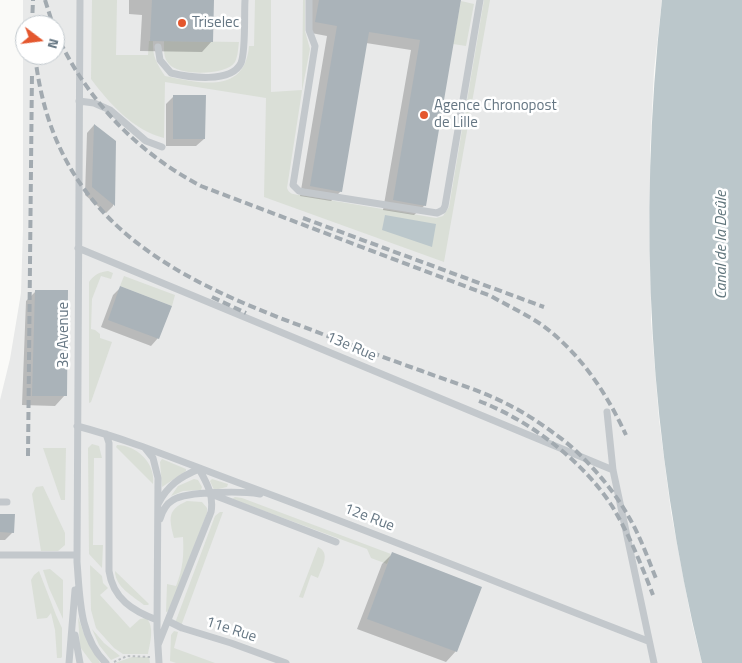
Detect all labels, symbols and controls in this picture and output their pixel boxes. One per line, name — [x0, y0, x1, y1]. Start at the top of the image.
place label: Triselec — [192, 14, 239, 32]
north arrow — [15, 15, 65, 65]
marker: Triselec — [176, 17, 188, 29]
text: N — [43, 36, 65, 51]
place label: Agence Chronopost de Lille — [434, 97, 557, 132]
marker: Agence Chronopost de Lille — [418, 109, 430, 121]
water label: Canal de la Deûle — [712, 191, 732, 299]
street label: 3e Avenue — [55, 302, 73, 368]
street label: 13e Rue — [323, 328, 379, 366]
street label: 12e Rue — [341, 500, 397, 536]
street label: 11e Rue — [203, 613, 259, 647]

